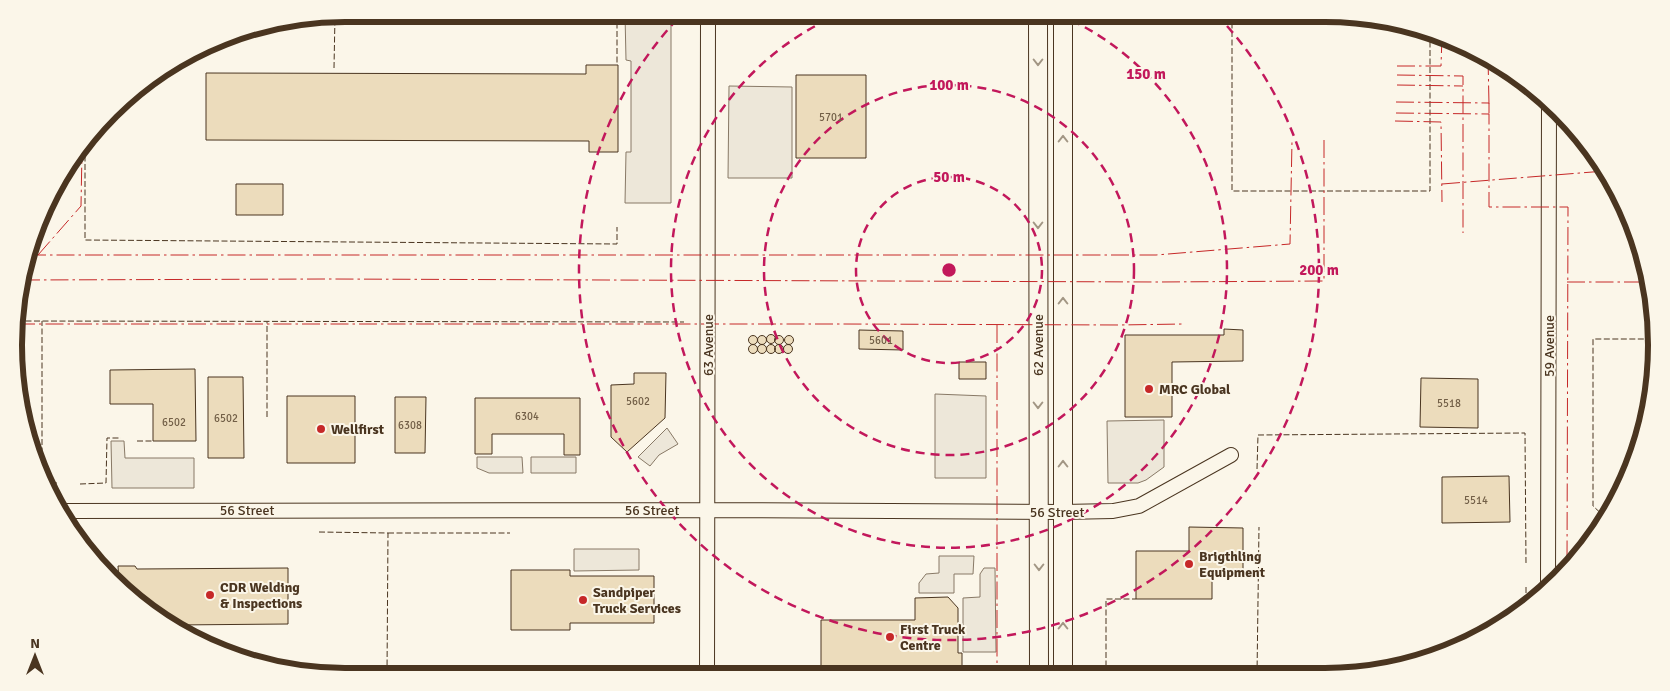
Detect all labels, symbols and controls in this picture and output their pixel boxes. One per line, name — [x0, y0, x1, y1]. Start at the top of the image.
one-way arrow — [1033, 59, 1043, 67]
text: 150 m — [1126, 65, 1166, 83]
text: 100 m — [929, 76, 969, 94]
house number: 5701 — [819, 111, 843, 124]
one-way arrow — [1058, 134, 1068, 142]
text: 50 m — [933, 168, 965, 186]
one-way arrow — [1033, 222, 1043, 229]
centre of rings — [940, 261, 958, 279]
text: 200 m — [1299, 261, 1339, 279]
one-way arrow — [1058, 297, 1068, 304]
street label: 63 Avenue — [700, 314, 717, 376]
street label: 62 Avenue — [1030, 314, 1047, 376]
street label: 59 Avenue — [1541, 315, 1558, 377]
house number: 5601 — [869, 334, 893, 347]
place label: MRC Global — [1159, 381, 1231, 398]
marker: MRC Global — [1143, 383, 1155, 395]
house number: 5602 — [626, 395, 650, 408]
house number: 5518 — [1437, 397, 1461, 410]
one-way arrow — [1033, 402, 1043, 409]
house number: 6304 — [515, 410, 539, 423]
house number: 6502 — [214, 412, 238, 425]
house number: 6502 — [162, 416, 186, 429]
house number: 6308 — [398, 419, 422, 432]
place label: Wellfirst — [331, 421, 385, 438]
marker: Wellfirst — [315, 423, 327, 435]
one-way arrow — [1058, 459, 1068, 467]
house number: 5514 — [1464, 494, 1488, 507]
street label: 56 Street — [220, 502, 274, 519]
street label: 56 Street — [625, 502, 679, 519]
street label: 56 Street — [1030, 504, 1084, 521]
place label: Brigthling Equipment — [1199, 548, 1266, 581]
marker: Brigthling Equipment — [1183, 558, 1195, 570]
one-way arrow — [1034, 564, 1044, 572]
place label: CDR Welding & Inspections — [220, 579, 302, 612]
place label: Sandpiper Truck Services — [593, 584, 681, 617]
marker: CDR Welding & Inspections — [204, 589, 216, 601]
marker: Sandpiper Truck Services — [577, 594, 589, 606]
place label: First Truck Centre — [900, 621, 966, 654]
one-way arrow — [1058, 622, 1068, 630]
north arrow — [10, 631, 60, 681]
marker: First Truck Centre — [884, 631, 896, 643]
text: N — [30, 635, 40, 652]

